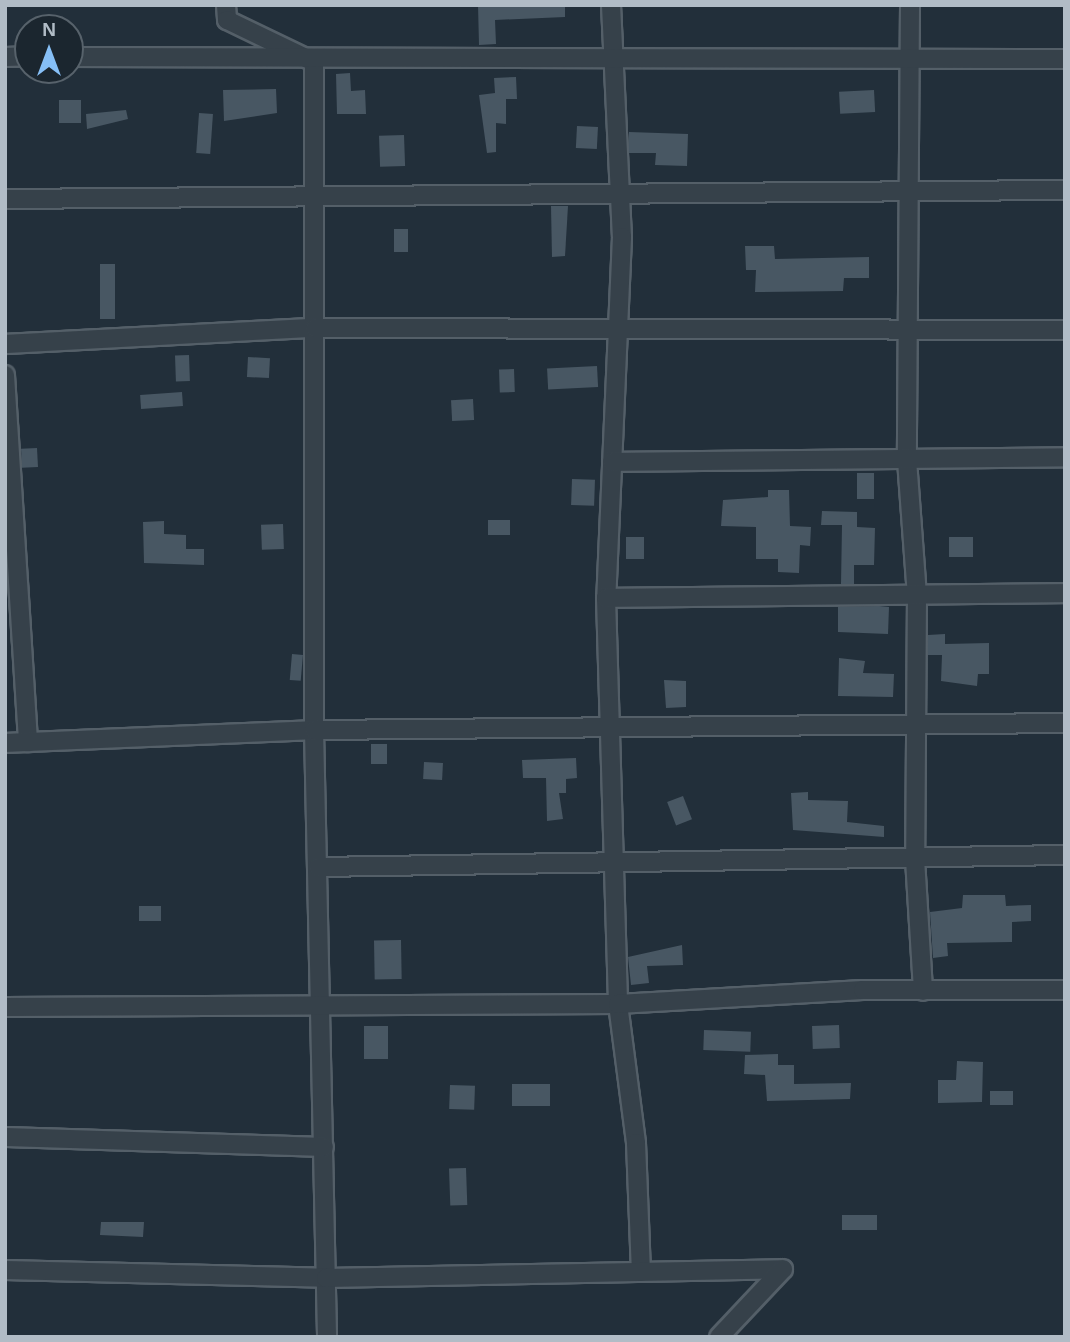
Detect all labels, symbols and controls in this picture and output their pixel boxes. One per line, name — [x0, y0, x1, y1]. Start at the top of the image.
north arrow — [14, 14, 84, 84]
text: N — [42, 19, 56, 40]

